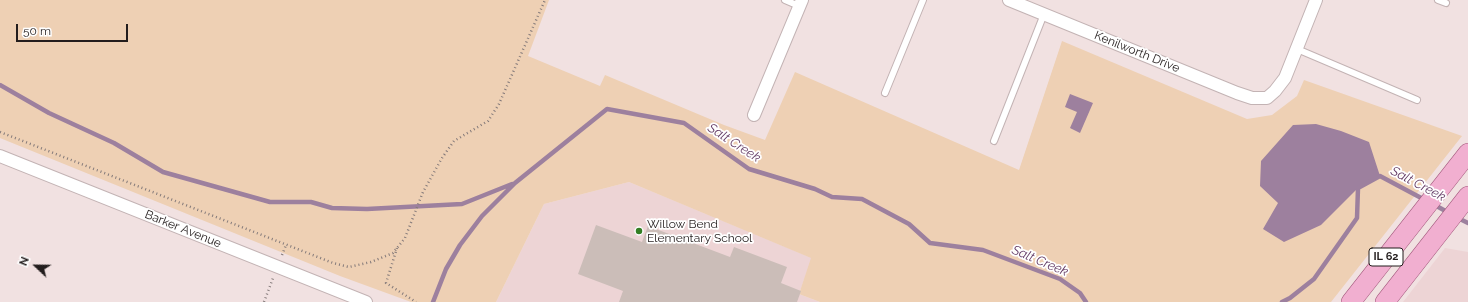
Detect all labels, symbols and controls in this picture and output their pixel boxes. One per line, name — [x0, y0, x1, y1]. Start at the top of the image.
scale bar — [18, 16, 130, 42]
text: 50 m — [23, 24, 51, 38]
street label: Kenilworth Drive — [1092, 28, 1182, 76]
water label: Salt Creek — [705, 120, 763, 166]
water label: Salt Creek — [1388, 163, 1448, 205]
street label: Barker Avenue — [143, 207, 223, 251]
place label: Willow Bend Elementary School — [647, 217, 752, 245]
marker: Willow Bend Elementary School — [634, 226, 644, 236]
water label: Salt Creek — [1009, 242, 1071, 280]
north arrow — [16, 246, 56, 286]
road number: IL 62 — [1369, 248, 1403, 266]
text: N — [17, 255, 32, 268]

